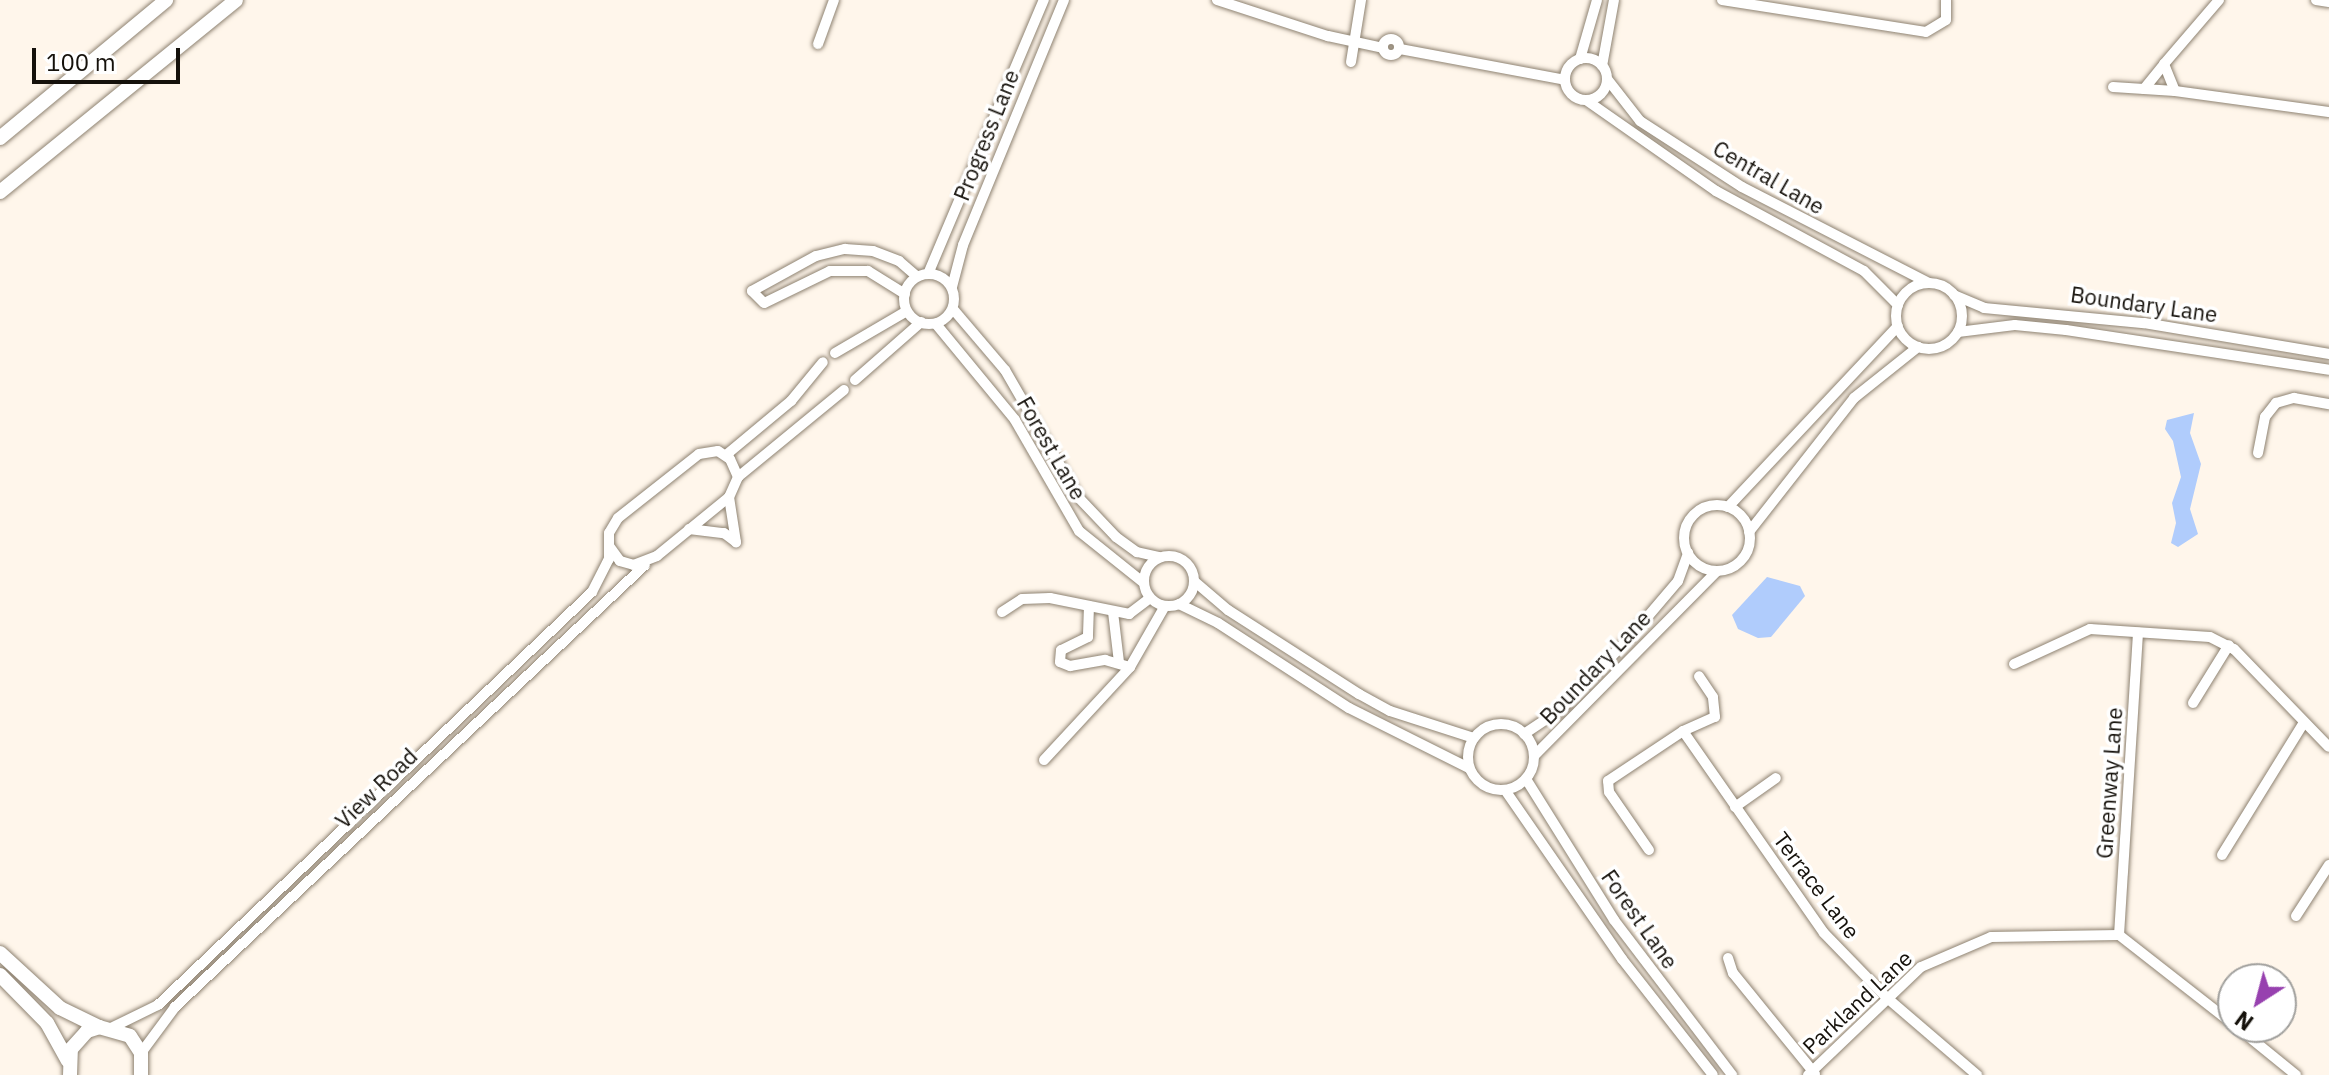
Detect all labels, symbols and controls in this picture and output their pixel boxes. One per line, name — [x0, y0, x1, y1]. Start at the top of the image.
scale bar — [36, 32, 184, 82]
text: 100 m — [46, 46, 116, 78]
street label: Progress Lane — [948, 66, 1024, 204]
street label: Central Lane — [1709, 135, 1829, 219]
street label: Boundary Lane — [2069, 281, 2219, 327]
street label: Forest Lane — [1012, 392, 1092, 504]
street label: Boundary Lane — [1534, 605, 1656, 729]
street label: Greenway Lane — [2091, 706, 2127, 860]
street label: View Road — [330, 743, 422, 833]
street label: Terrace Lane — [1768, 827, 1866, 943]
street label: Forest Lane — [1596, 864, 1684, 974]
street label: Parkland Lane — [1797, 945, 1917, 1059]
north arrow — [2217, 963, 2297, 1043]
text: N — [2229, 1005, 2259, 1038]

